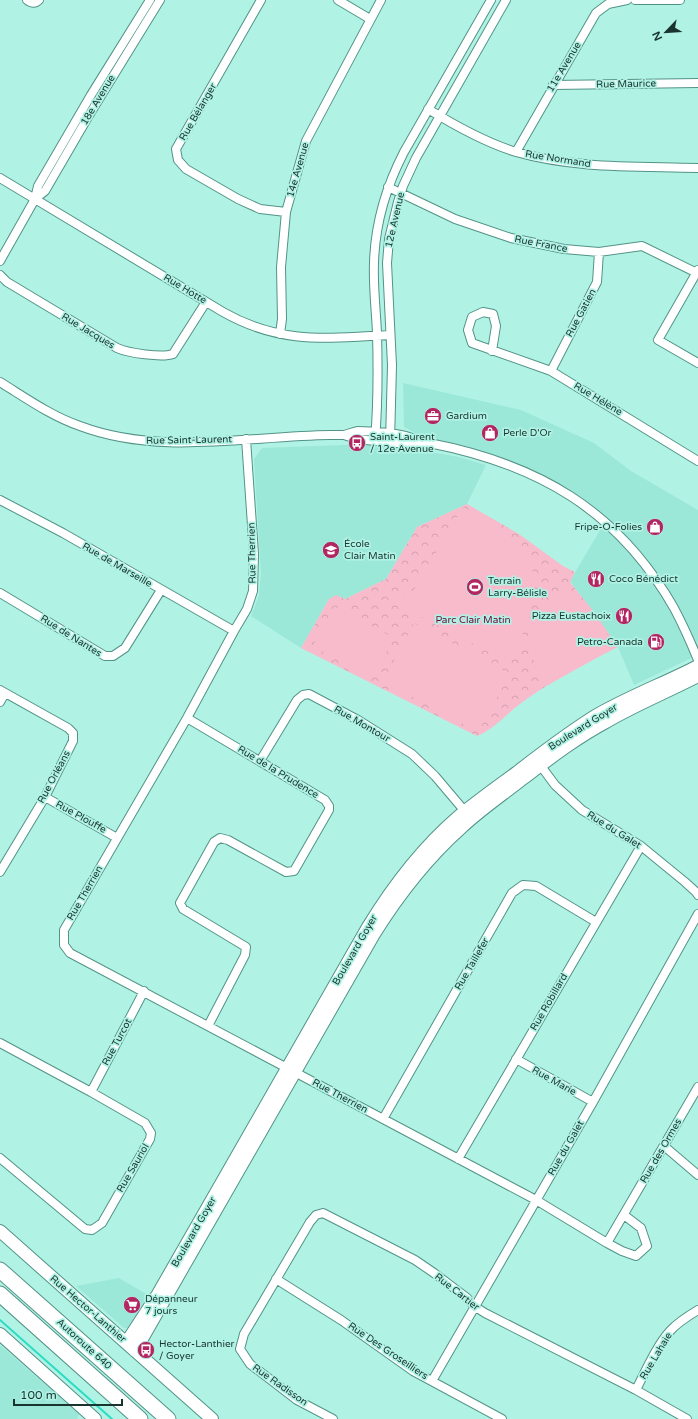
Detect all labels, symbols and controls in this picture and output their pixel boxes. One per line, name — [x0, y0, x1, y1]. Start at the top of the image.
north arrow — [646, 12, 686, 52]
text: N — [650, 29, 665, 43]
street label: 11e Avenue — [544, 39, 584, 94]
street label: 18e Avenue — [78, 72, 118, 127]
street label: Rue Maurice — [596, 77, 656, 91]
street label: Rue Bélanger — [177, 81, 219, 143]
street label: 14e Avenue — [284, 141, 312, 199]
street label: Rue Normand — [524, 148, 592, 170]
street label: 12e Avenue — [383, 191, 407, 249]
street label: Rue France — [513, 233, 569, 255]
street label: Rue Hotte — [161, 271, 209, 307]
street label: Rue Gatien — [563, 287, 599, 339]
street label: Rue Jacques — [59, 310, 117, 352]
street label: Rue Hélène — [572, 380, 625, 418]
office icon: Gardium — [423, 406, 443, 426]
place label: Gardium — [446, 410, 487, 422]
shop icon: Perle D'Or — [480, 423, 500, 443]
place label: Perle D'Or — [503, 427, 552, 439]
place label: Saint-Laurent / 12e Avenue — [370, 431, 435, 455]
street label: Rue Saint-Laurent — [146, 433, 232, 447]
bus stop icon: Saint-Laurent / 12e Avenue — [347, 433, 367, 453]
shop icon: Fripe-O-Folies — [645, 517, 665, 537]
place label: Fripe-O-Folies — [574, 521, 642, 533]
street label: Rue Therrien — [245, 522, 259, 584]
place label: École Clair Matin — [344, 538, 396, 562]
street label: Rue de Marseille — [80, 540, 154, 590]
school or university icon: École Clair Matin — [321, 540, 341, 560]
restaurant icon: Coco Bénédict — [586, 569, 606, 589]
place label: Coco Bénédict — [609, 573, 678, 585]
place label: Terrain Larry-Bélisle — [488, 575, 547, 599]
sports icon: Terrain Larry-Bélisle — [465, 577, 485, 597]
restaurant icon: Pizza Eustachoix — [614, 606, 634, 626]
place label: Pizza Eustachoix — [532, 610, 611, 622]
street label: Rue de Nantes — [38, 612, 104, 660]
park label: Parc Clair Matin — [435, 614, 511, 626]
fuel station icon: Petro-Canada — [646, 632, 666, 652]
place label: Petro-Canada — [577, 636, 643, 648]
street label: Boulevard Goyer — [546, 701, 620, 753]
street label: Rue Montour — [332, 703, 392, 745]
street label: Rue de la Prudence — [235, 743, 321, 801]
street label: Rue Orléans — [35, 748, 73, 805]
street label: Rue Plouffe — [54, 798, 109, 836]
street label: Rue du Galet — [585, 809, 643, 852]
street label: Rue Therrien — [65, 864, 105, 922]
street label: Boulevard Goyer — [330, 913, 380, 987]
street label: Rue Taillefer — [452, 936, 492, 992]
street label: Rue Robillard — [528, 971, 570, 1033]
street label: Rue Turcot — [100, 1016, 135, 1068]
street label: Rue Marie — [530, 1064, 579, 1098]
street label: Rue Therrien — [310, 1076, 370, 1116]
street label: Rue des Ormes — [638, 1117, 684, 1185]
street label: Rue du Galet — [545, 1118, 587, 1178]
street label: Rue Sauriol — [114, 1142, 152, 1194]
street label: Boulevard Goyer — [169, 1195, 219, 1269]
street label: Rue Cartier — [432, 1271, 482, 1313]
street label: Rue Hector-Lanthier — [48, 1273, 129, 1345]
place label: Dépanneur 7 jours — [145, 1293, 198, 1317]
supermarket icon: Dépanneur 7 jours — [122, 1295, 142, 1315]
street label: Autoroute 640 — [54, 1316, 114, 1372]
street label: Rue Des Groseilliers — [346, 1320, 430, 1382]
street label: Rue Lahaie — [637, 1330, 675, 1382]
place label: Hector-Lanthier / Goyer — [159, 1338, 235, 1362]
bus stop icon: Hector-Lanthier / Goyer — [136, 1340, 156, 1360]
street label: Rue Radisson — [250, 1362, 310, 1408]
scale bar — [14, 1381, 122, 1407]
text: 100 m — [20, 1388, 57, 1402]

